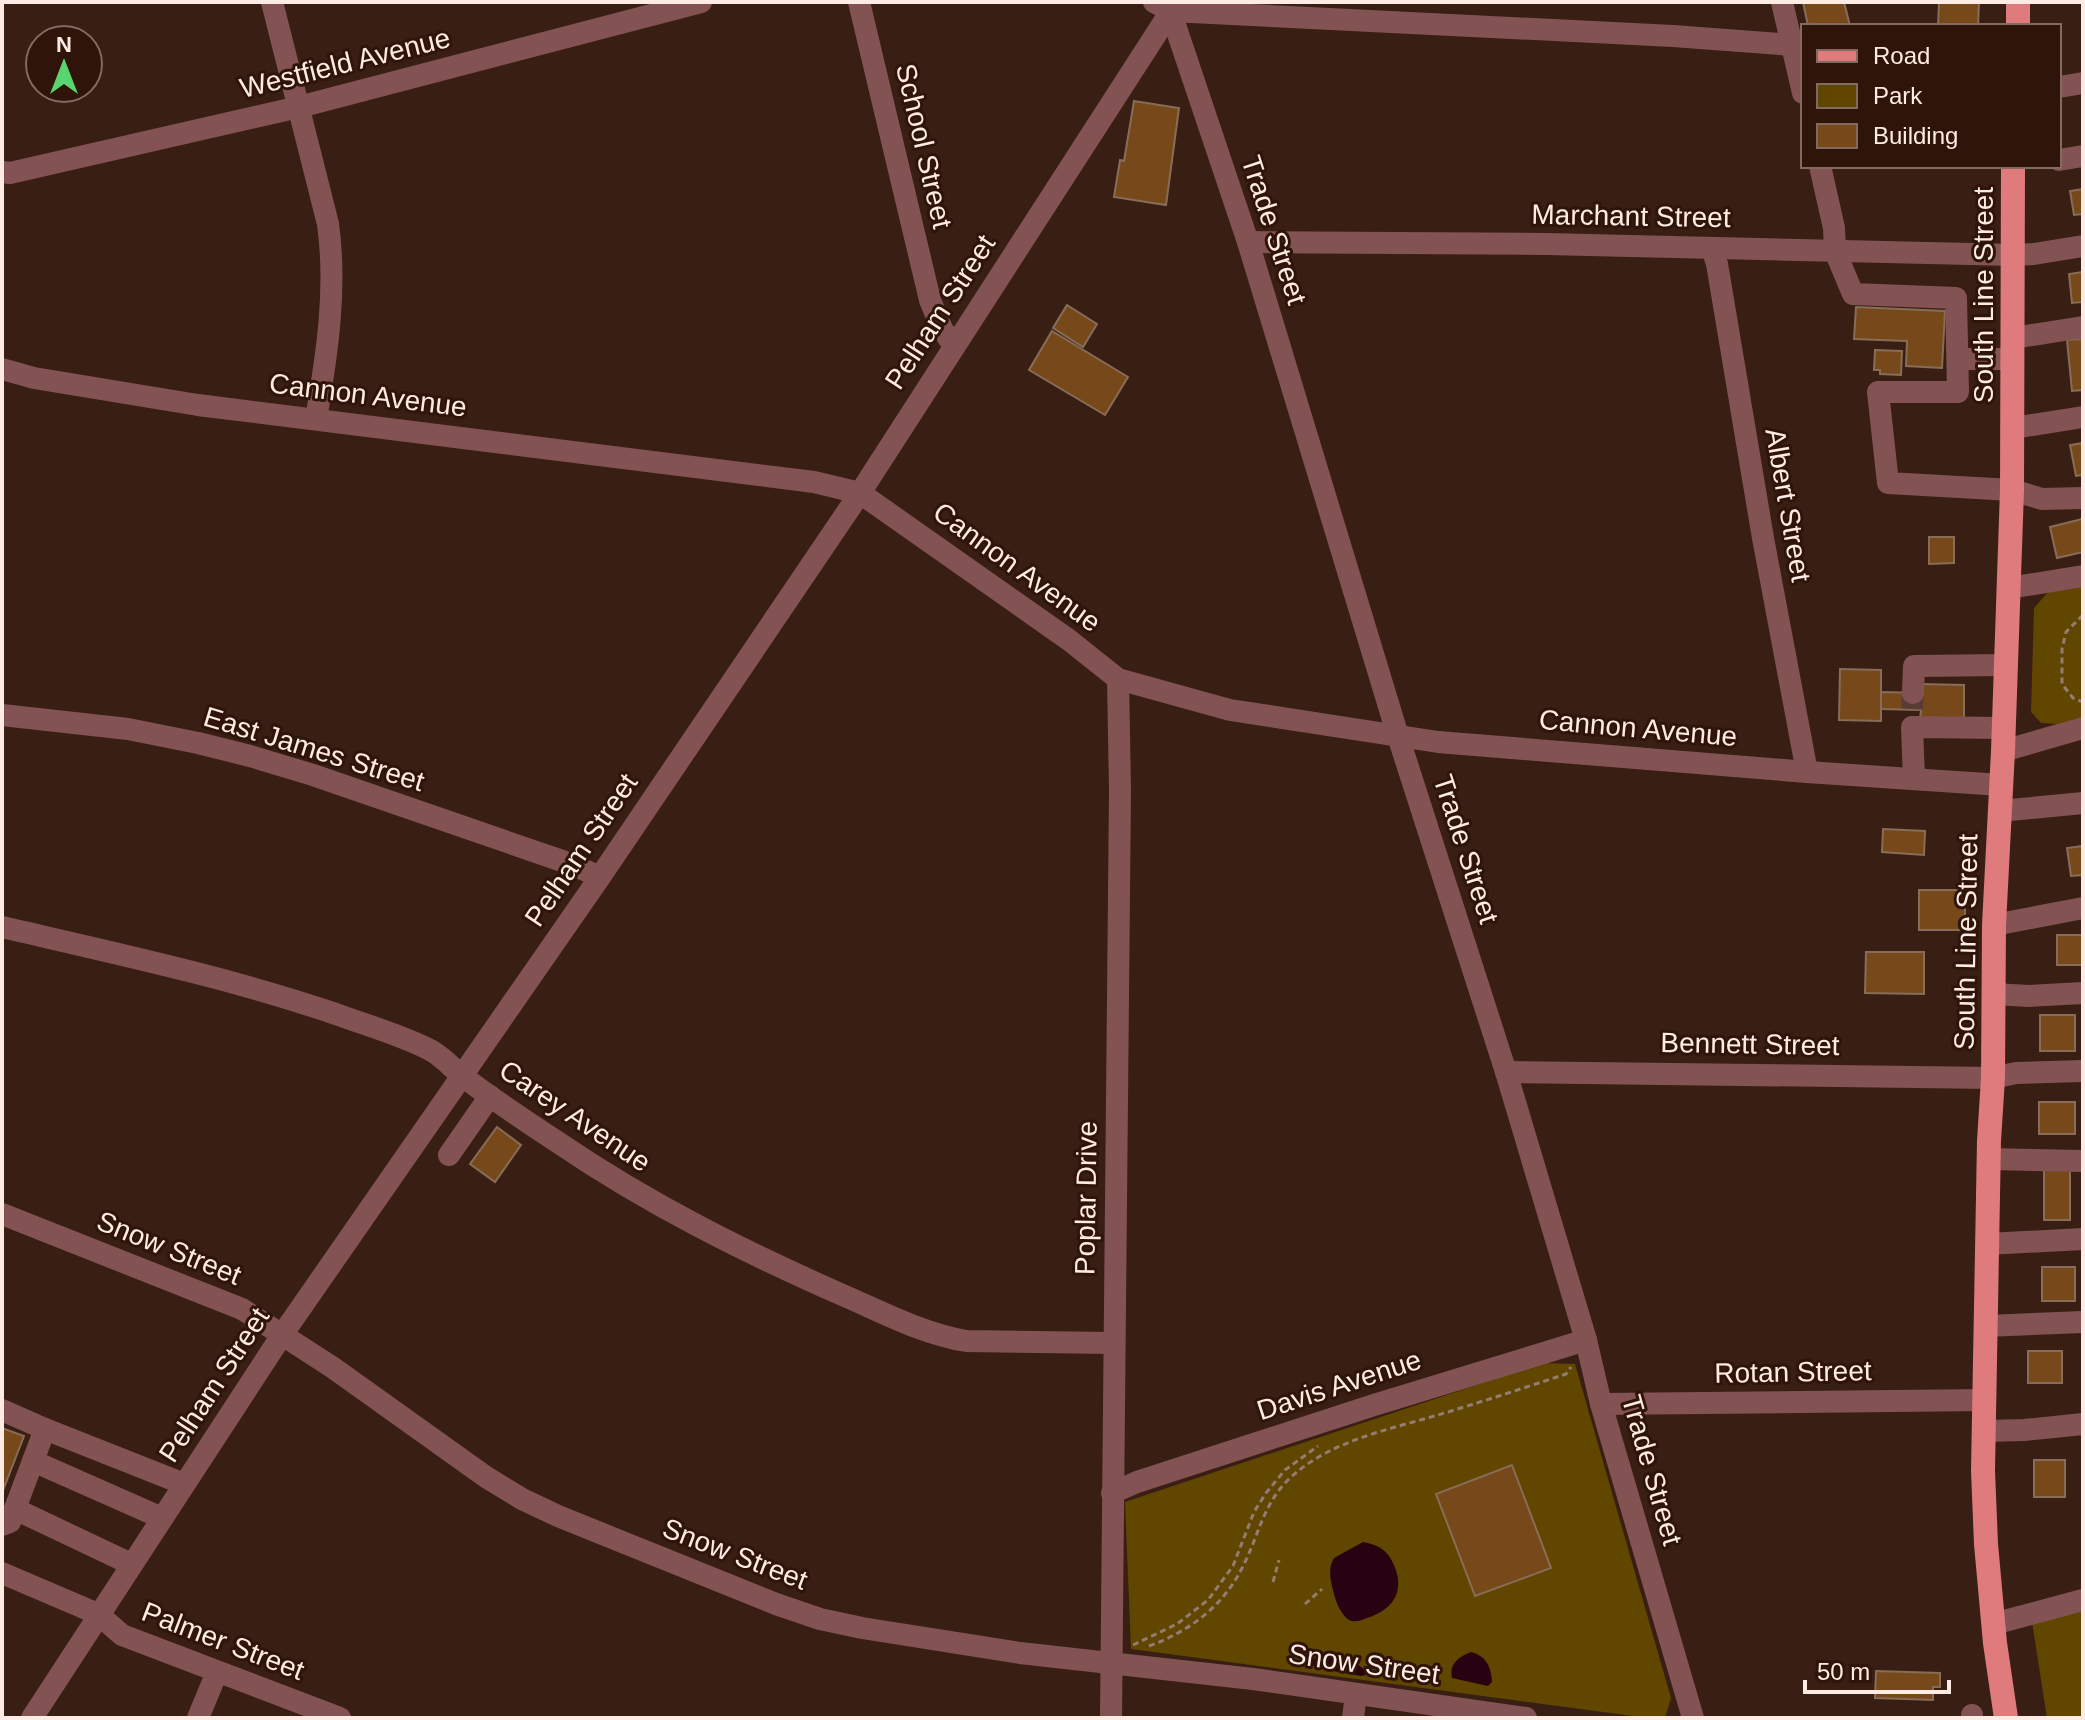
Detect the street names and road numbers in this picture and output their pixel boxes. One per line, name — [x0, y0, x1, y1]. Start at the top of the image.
street label: Westfield Avenue — [237, 22, 453, 104]
street label: School Street — [890, 61, 958, 232]
street label: Trade Street — [1235, 152, 1313, 309]
street label: South Line Street — [1968, 187, 1999, 403]
street label: Marchant Street — [1531, 199, 1731, 233]
street label: Pelham Street — [879, 229, 1001, 395]
street label: Cannon Avenue — [267, 368, 469, 422]
street label: Albert Street — [1759, 426, 1817, 585]
street label: Cannon Avenue — [927, 496, 1107, 638]
street label: East James Street — [200, 701, 428, 797]
street label: Cannon Avenue — [1538, 704, 1738, 752]
street label: Pelham Street — [519, 768, 644, 932]
street label: Trade Street — [1427, 771, 1505, 928]
street label: South Line Street — [1949, 833, 1983, 1050]
street label: Bennett Street — [1660, 1027, 1840, 1061]
street label: Carey Avenue — [494, 1054, 656, 1178]
street label: Poplar Drive — [1069, 1121, 1103, 1275]
street label: Snow Street — [92, 1205, 246, 1291]
street label: Pelham Street — [153, 1302, 275, 1468]
street label: Davis Avenue — [1253, 1344, 1425, 1426]
street label: Rotan Street — [1714, 1355, 1872, 1389]
street label: Trade Street — [1616, 1391, 1688, 1549]
street label: Snow Street — [658, 1512, 812, 1596]
street label: Palmer Street — [138, 1596, 309, 1686]
street label: Snow Street — [1286, 1638, 1442, 1690]

